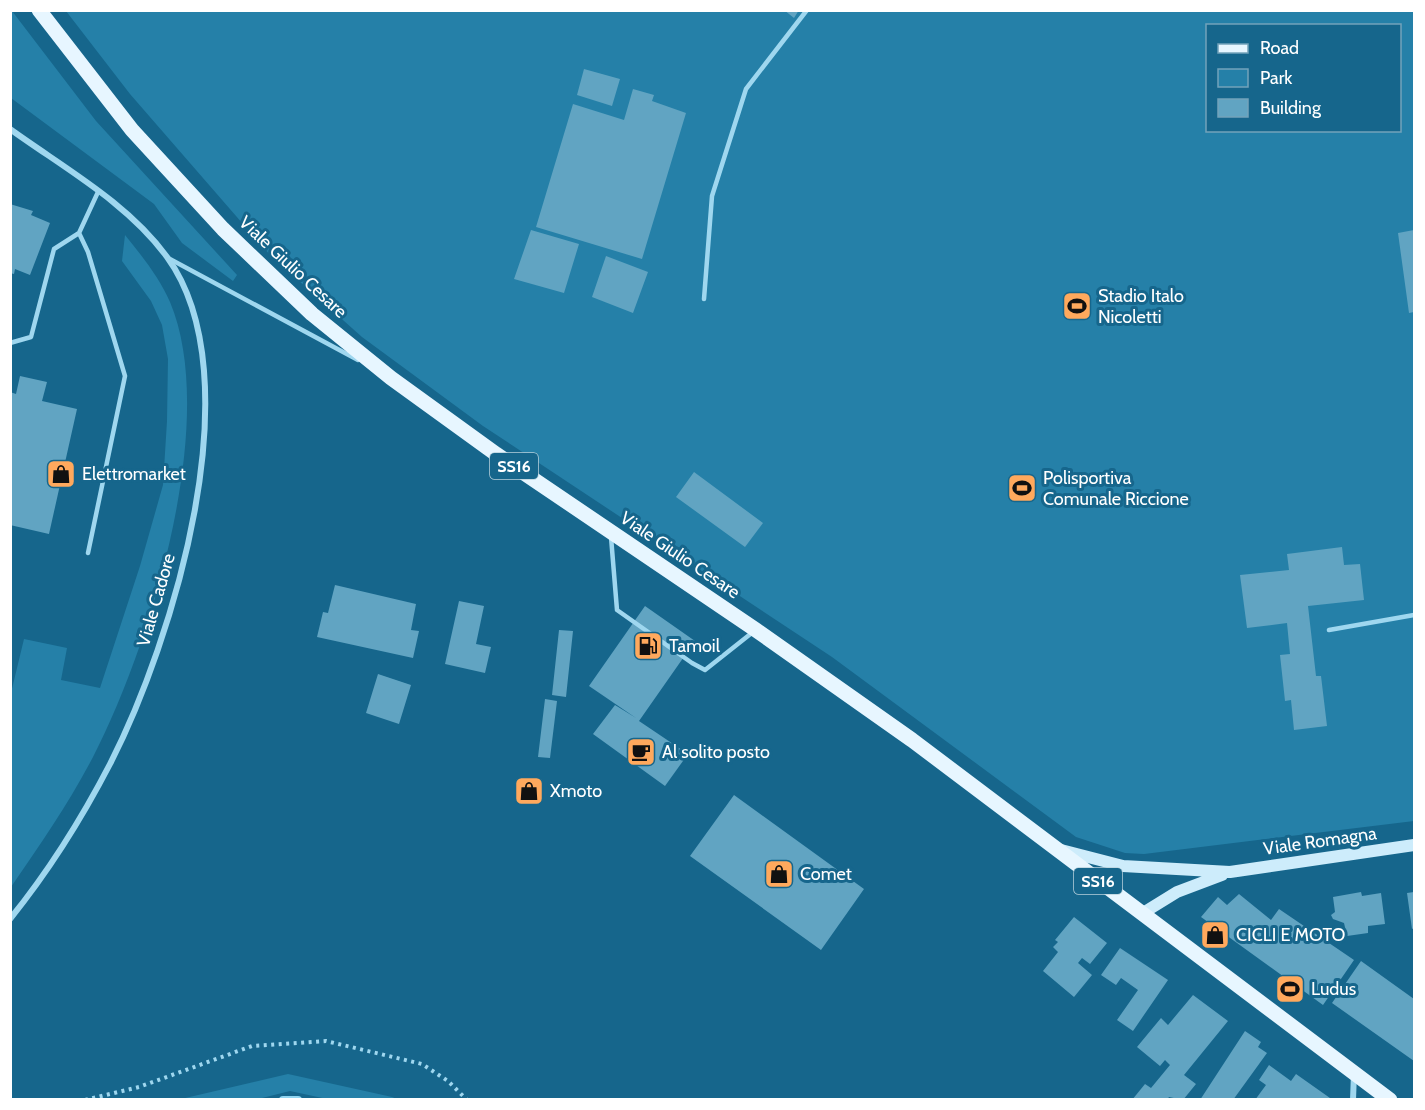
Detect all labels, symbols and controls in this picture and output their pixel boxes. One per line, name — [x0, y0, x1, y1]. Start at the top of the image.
legend — [1206, 24, 1401, 132]
text: Road — [1260, 37, 1299, 59]
text: Park — [1260, 67, 1293, 89]
text: Building — [1260, 97, 1322, 119]
street label: Viale Giulio Cesare — [234, 211, 352, 323]
place label: Stadio Italo Nicoletti — [1098, 285, 1184, 328]
sports icon: Stadio Italo Nicoletti — [1061, 290, 1093, 322]
road number: SS16 — [490, 453, 538, 479]
shop icon: Elettromarket — [45, 458, 77, 490]
place label: Elettromarket — [82, 463, 186, 485]
place label: Polisportiva Comunale Riccione — [1043, 467, 1189, 510]
sports icon: Polisportiva Comunale Riccione — [1006, 472, 1038, 504]
street label: Viale Giulio Cesare — [616, 507, 744, 603]
street label: Viale Cadore — [132, 551, 180, 649]
fuel station icon: Tamoil — [632, 630, 664, 662]
place label: Tamoil — [669, 635, 721, 657]
cafe icon: Al solito posto — [625, 736, 657, 768]
place label: Al solito posto — [662, 741, 770, 763]
shop icon: Xmoto — [513, 775, 545, 807]
place label: Xmoto — [550, 780, 602, 802]
street label: Viale Romagna — [1262, 822, 1378, 860]
shop icon: Comet — [763, 858, 795, 890]
place label: Comet — [800, 863, 852, 885]
road number: SS16 — [1074, 868, 1122, 894]
shop icon: CICLI E MOTO — [1199, 919, 1231, 951]
place label: CICLI E MOTO — [1236, 924, 1346, 946]
sports icon: Ludus — [1274, 973, 1306, 1005]
place label: Ludus — [1311, 978, 1356, 1000]

